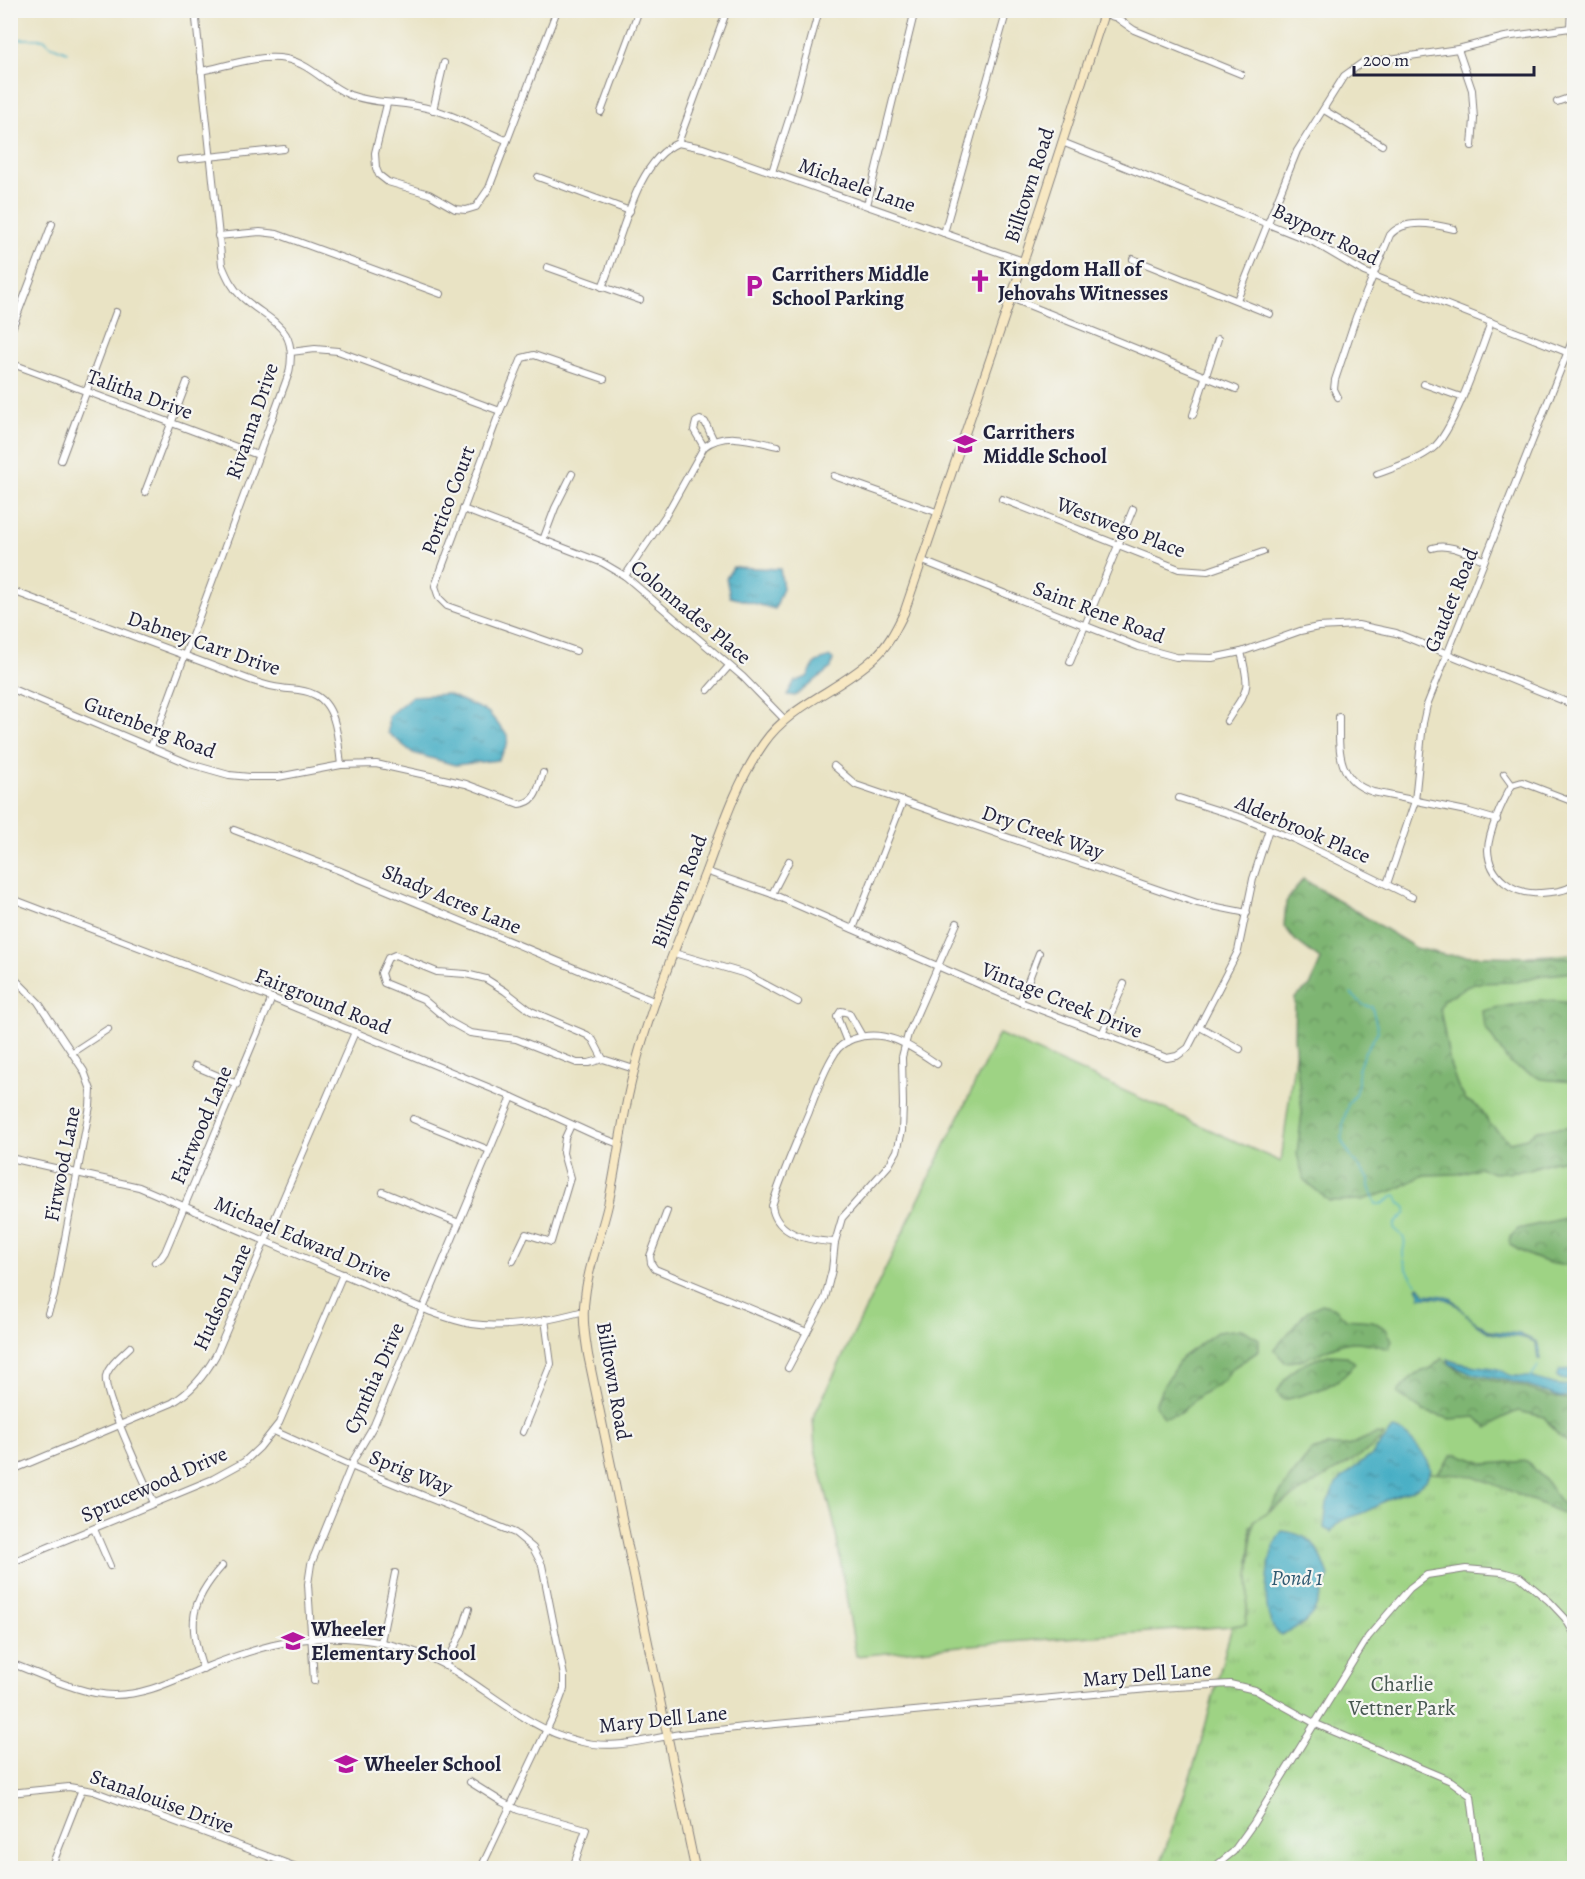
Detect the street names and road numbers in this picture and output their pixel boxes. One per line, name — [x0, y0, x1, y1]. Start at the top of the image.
street label: Billtown Road — [997, 123, 1061, 246]
street label: Michaele Lane — [794, 151, 920, 219]
street label: Bayport Road — [1268, 196, 1385, 272]
street label: Rivanna Drive — [219, 359, 285, 483]
street label: Talitha Drive — [83, 362, 197, 426]
street label: Portico Court — [414, 441, 482, 559]
street label: Westwego Place — [1052, 489, 1190, 564]
street label: Gaudet Road — [1417, 543, 1485, 656]
street label: Colonnades Place — [625, 553, 757, 671]
street label: Saint Rene Road — [1029, 574, 1170, 650]
street label: Dabney Carr Drive — [124, 604, 284, 682]
street label: Gutenberg Road — [80, 689, 221, 765]
street label: Alderbrook Place — [1230, 788, 1375, 870]
street label: Dry Creek Way — [978, 798, 1108, 866]
street label: Billtown Road — [644, 829, 714, 952]
street label: Shady Acres Lane — [378, 857, 526, 941]
street label: Vintage Creek Drive — [976, 955, 1147, 1045]
street label: Fairground Road — [251, 961, 396, 1041]
street label: Fairwood Lane — [163, 1061, 239, 1189]
street label: Firwood Lane — [37, 1104, 87, 1224]
street label: Michael Edward Drive — [210, 1189, 396, 1289]
street label: Hudson Lane — [186, 1239, 258, 1355]
street label: Cynthia Drive — [337, 1318, 411, 1438]
street label: Billtown Road — [590, 1320, 638, 1443]
street label: Sprucewood Drive — [76, 1439, 232, 1529]
street label: Sprig Way — [365, 1443, 457, 1502]
street label: Mary Dell Lane — [1081, 1654, 1213, 1694]
street label: Mary Dell Lane — [597, 1698, 729, 1740]
street label: Stanalouise Drive — [86, 1762, 238, 1840]

